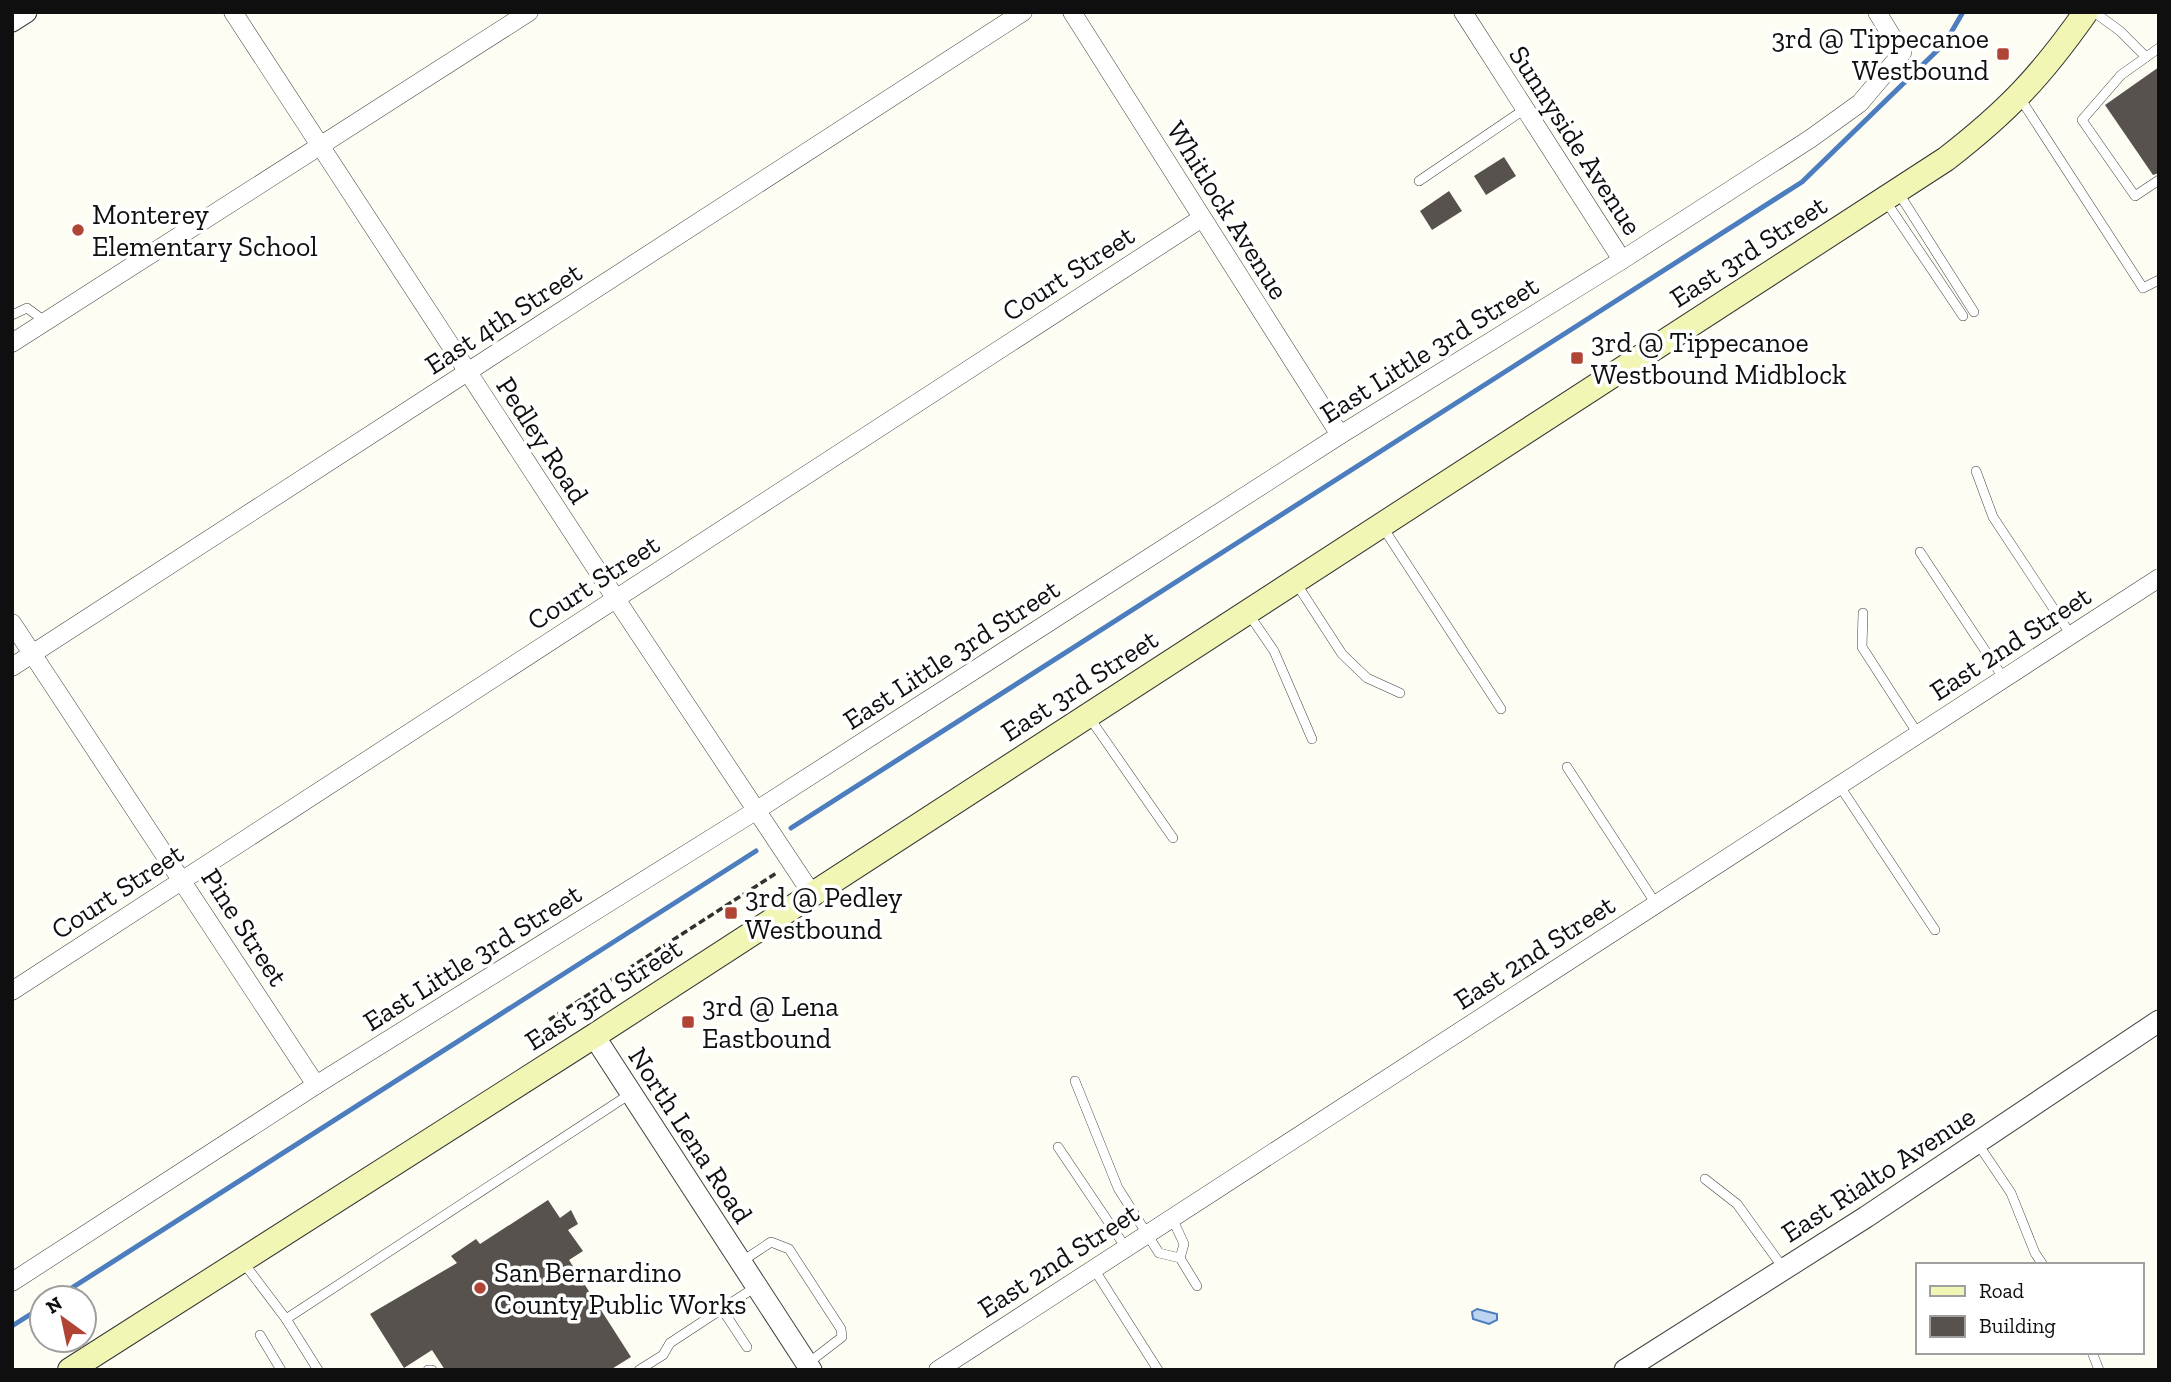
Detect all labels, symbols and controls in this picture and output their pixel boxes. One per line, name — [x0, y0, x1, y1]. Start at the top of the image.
place label: 3rd @ Tippecanoe Westbound — [1771, 22, 1989, 87]
street label: Sunnyside Avenue — [1502, 39, 1649, 241]
marker: 3rd @ Tippecanoe Westbound — [1995, 46, 2011, 62]
street label: Whitlock Avenue — [1160, 115, 1296, 305]
street label: East 3rd Street — [1664, 188, 1833, 314]
place label: Monterey Elementary School — [92, 198, 318, 263]
street label: Court Street — [996, 218, 1141, 328]
marker: Monterey Elementary School — [70, 222, 86, 238]
street label: East 4th Street — [419, 255, 588, 381]
street label: East Little 3rd Street — [1314, 269, 1545, 430]
place label: 3rd @ Tippecanoe Westbound Midblock — [1591, 326, 1847, 391]
marker: 3rd @ Tippecanoe Westbound Midblock — [1569, 350, 1585, 366]
street label: Pedley Road — [489, 371, 596, 510]
street label: Court Street — [521, 527, 666, 637]
street label: East Little 3rd Street — [837, 572, 1066, 737]
street label: East 2nd Street — [1924, 579, 2097, 708]
street label: East 3rd Street — [995, 622, 1164, 748]
street label: Court Street — [45, 836, 190, 946]
street label: Pine Street — [194, 862, 295, 993]
street label: East Little 3rd Street — [357, 877, 588, 1038]
place label: 3rd @ Pedley Westbound — [745, 881, 903, 946]
street label: East 2nd Street — [1448, 888, 1621, 1017]
marker: 3rd @ Pedley Westbound — [723, 905, 739, 921]
street label: East 3rd Street — [519, 931, 688, 1057]
place label: 3rd @ Lena Eastbound — [702, 990, 839, 1055]
marker: 3rd @ Lena Eastbound — [680, 1014, 696, 1030]
street label: North Lena Road — [621, 1041, 760, 1229]
street label: East Rialto Avenue — [1775, 1100, 1981, 1249]
street label: East 2nd Street — [972, 1196, 1145, 1325]
place label: San Bernardino County Public Works — [494, 1256, 747, 1321]
legend — [1916, 1263, 2143, 1354]
text: Road — [1979, 1278, 2025, 1303]
marker: San Bernardino County Public Works — [472, 1280, 488, 1296]
north arrow — [28, 1284, 98, 1354]
text: N — [42, 1292, 66, 1319]
text: Building — [1979, 1313, 2056, 1338]

